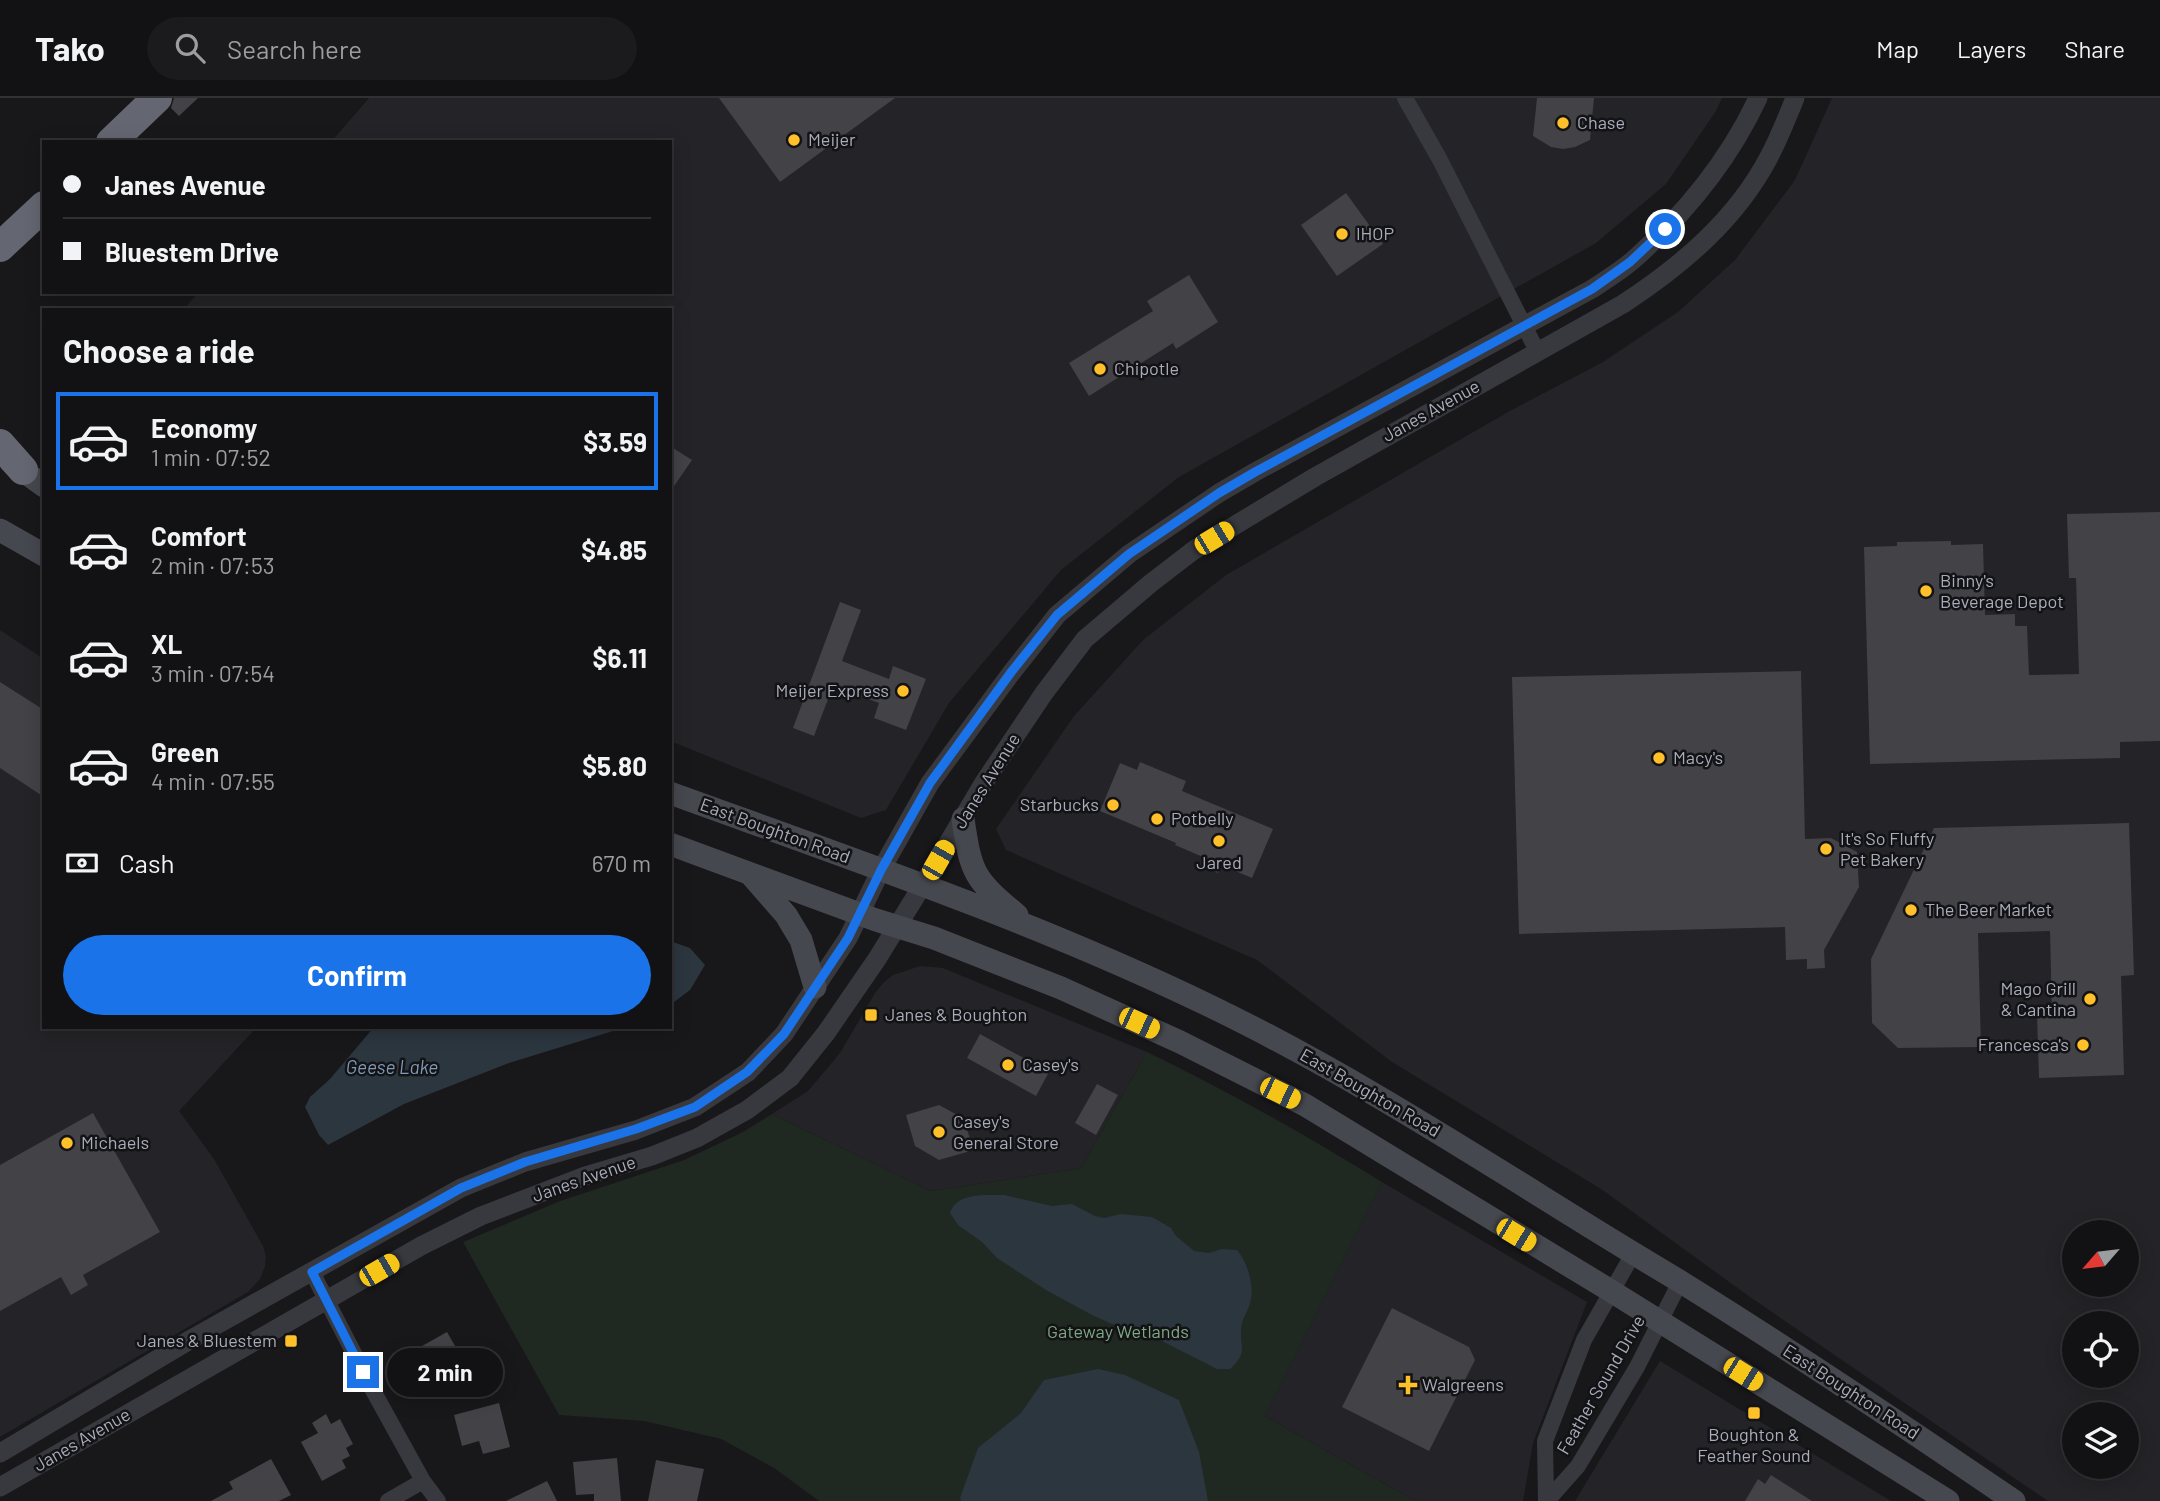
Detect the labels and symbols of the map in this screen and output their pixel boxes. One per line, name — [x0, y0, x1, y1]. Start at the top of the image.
place label: Chase — [1577, 111, 1625, 133]
marker: Chase — [1555, 115, 1571, 131]
place label: Meijer — [808, 128, 856, 150]
marker: Meijer — [786, 132, 802, 148]
route start — [1649, 213, 1681, 245]
place label: IHOP — [1356, 222, 1394, 244]
marker: IHOP — [1334, 226, 1350, 242]
place label: Chipotle — [1114, 357, 1179, 379]
marker: Chipotle — [1092, 361, 1108, 377]
street label: Janes Avenue — [1378, 374, 1483, 446]
car — [1191, 518, 1238, 558]
place label: Binny's Beverage Depot — [1940, 569, 2064, 612]
marker: Binny's Beverage Depot — [1918, 583, 1934, 599]
place label: Meijer Express — [775, 679, 889, 701]
marker: Meijer Express — [895, 683, 911, 699]
street label: Janes Avenue — [948, 729, 1024, 832]
place label: Macy's — [1673, 746, 1723, 768]
marker: Macy's — [1651, 750, 1667, 766]
street label: East Boughton Road — [697, 793, 853, 867]
place label: Starbucks — [1020, 793, 1099, 815]
marker: Starbucks — [1105, 797, 1121, 813]
place label: Potbelly — [1171, 807, 1233, 829]
marker: Potbelly — [1149, 811, 1165, 827]
place label: It's So Fluffy Pet Bakery — [1840, 827, 1934, 870]
marker: Jared — [1211, 833, 1227, 849]
car — [919, 837, 958, 883]
marker: It's So Fluffy Pet Bakery — [1818, 841, 1834, 857]
place label: Jared — [1196, 851, 1242, 873]
place label: The Beer Market — [1925, 898, 2052, 920]
marker: The Beer Market — [1903, 902, 1919, 918]
place label: Mago Grill & Cantina — [2000, 977, 2076, 1020]
marker: Mago Grill & Cantina — [2082, 991, 2098, 1007]
place label: Janes & Boughton — [885, 1003, 1027, 1025]
car — [1116, 1005, 1163, 1041]
marker: Janes & Boughton — [863, 1007, 879, 1023]
place label: Francesca's — [1978, 1033, 2069, 1055]
marker: Francesca's — [2075, 1037, 2091, 1053]
street label: East Boughton Road — [1297, 1043, 1444, 1141]
place label: Casey's — [1022, 1053, 1079, 1075]
water label: Geese Lake — [346, 1055, 438, 1078]
marker: Casey's — [1000, 1057, 1016, 1073]
car — [1257, 1074, 1304, 1112]
place label: Casey's General Store — [953, 1110, 1059, 1153]
marker: Casey's General Store — [931, 1124, 947, 1140]
place label: Michaels — [81, 1131, 149, 1153]
marker: Michaels — [59, 1135, 75, 1151]
street label: Janes Avenue — [529, 1150, 638, 1206]
car — [1493, 1215, 1540, 1255]
north arrow — [2062, 1220, 2138, 1297]
car — [356, 1250, 403, 1290]
street label: Feather Sound Drive — [1551, 1311, 1649, 1458]
park label: Gateway Wetlands — [1047, 1320, 1189, 1342]
place label: Janes & Bluestem — [137, 1329, 277, 1351]
marker: Janes & Bluestem — [283, 1333, 299, 1349]
street label: East Boughton Road — [1779, 1339, 1924, 1443]
callout: 2 min — [388, 1348, 503, 1396]
car — [1720, 1354, 1767, 1394]
route end — [347, 1356, 379, 1388]
place label: Walgreens — [1422, 1373, 1504, 1395]
marker: Walgreens — [1400, 1377, 1416, 1393]
street label: Janes Avenue — [29, 1403, 134, 1476]
marker: Boughton & Feather Sound — [1746, 1405, 1762, 1421]
place label: Boughton & Feather Sound — [1697, 1423, 1811, 1466]

